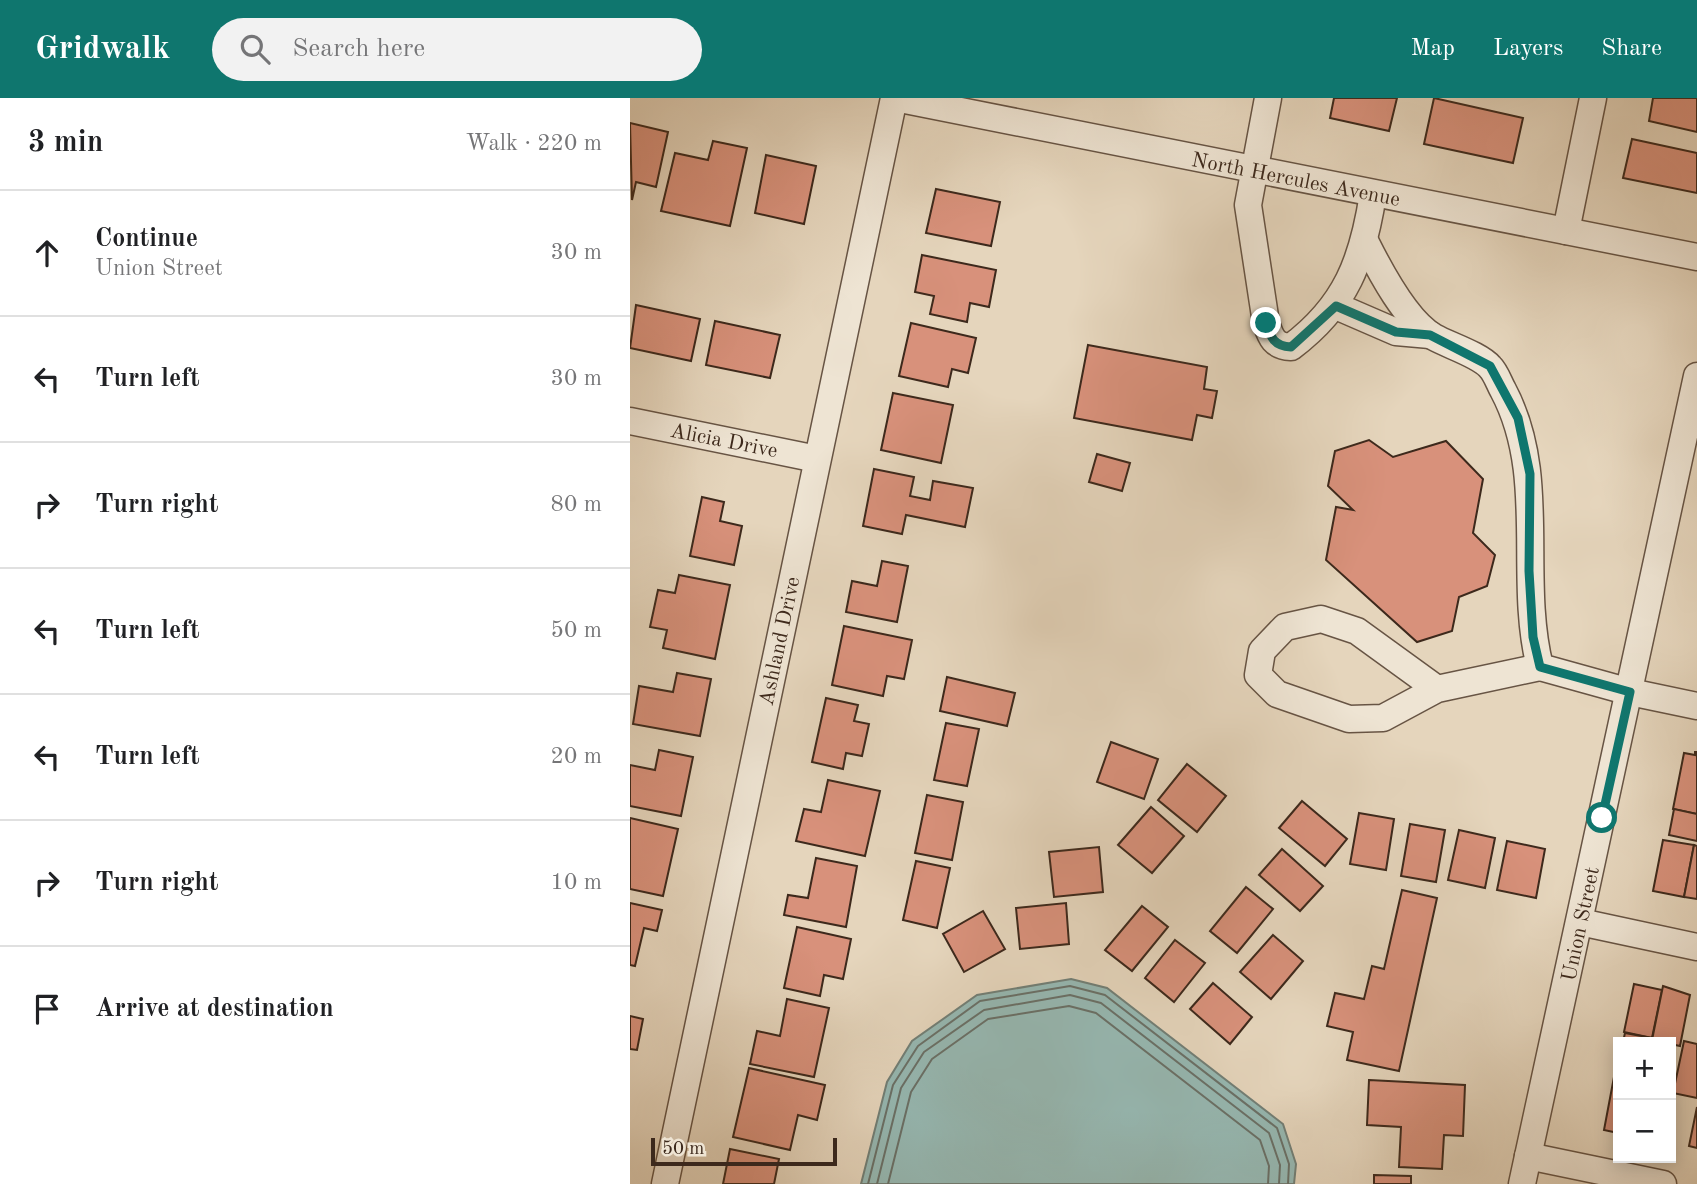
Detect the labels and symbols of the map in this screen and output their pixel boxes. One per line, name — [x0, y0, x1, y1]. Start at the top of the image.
street label: North Hercules Avenue — [1190, 150, 1402, 211]
route end — [1250, 307, 1281, 338]
street label: Alicia Drive — [668, 421, 779, 462]
street label: Ashland Drive — [757, 575, 804, 708]
route start — [1586, 802, 1617, 833]
street label: Union Street — [1559, 865, 1604, 984]
scale bar — [651, 1135, 836, 1167]

